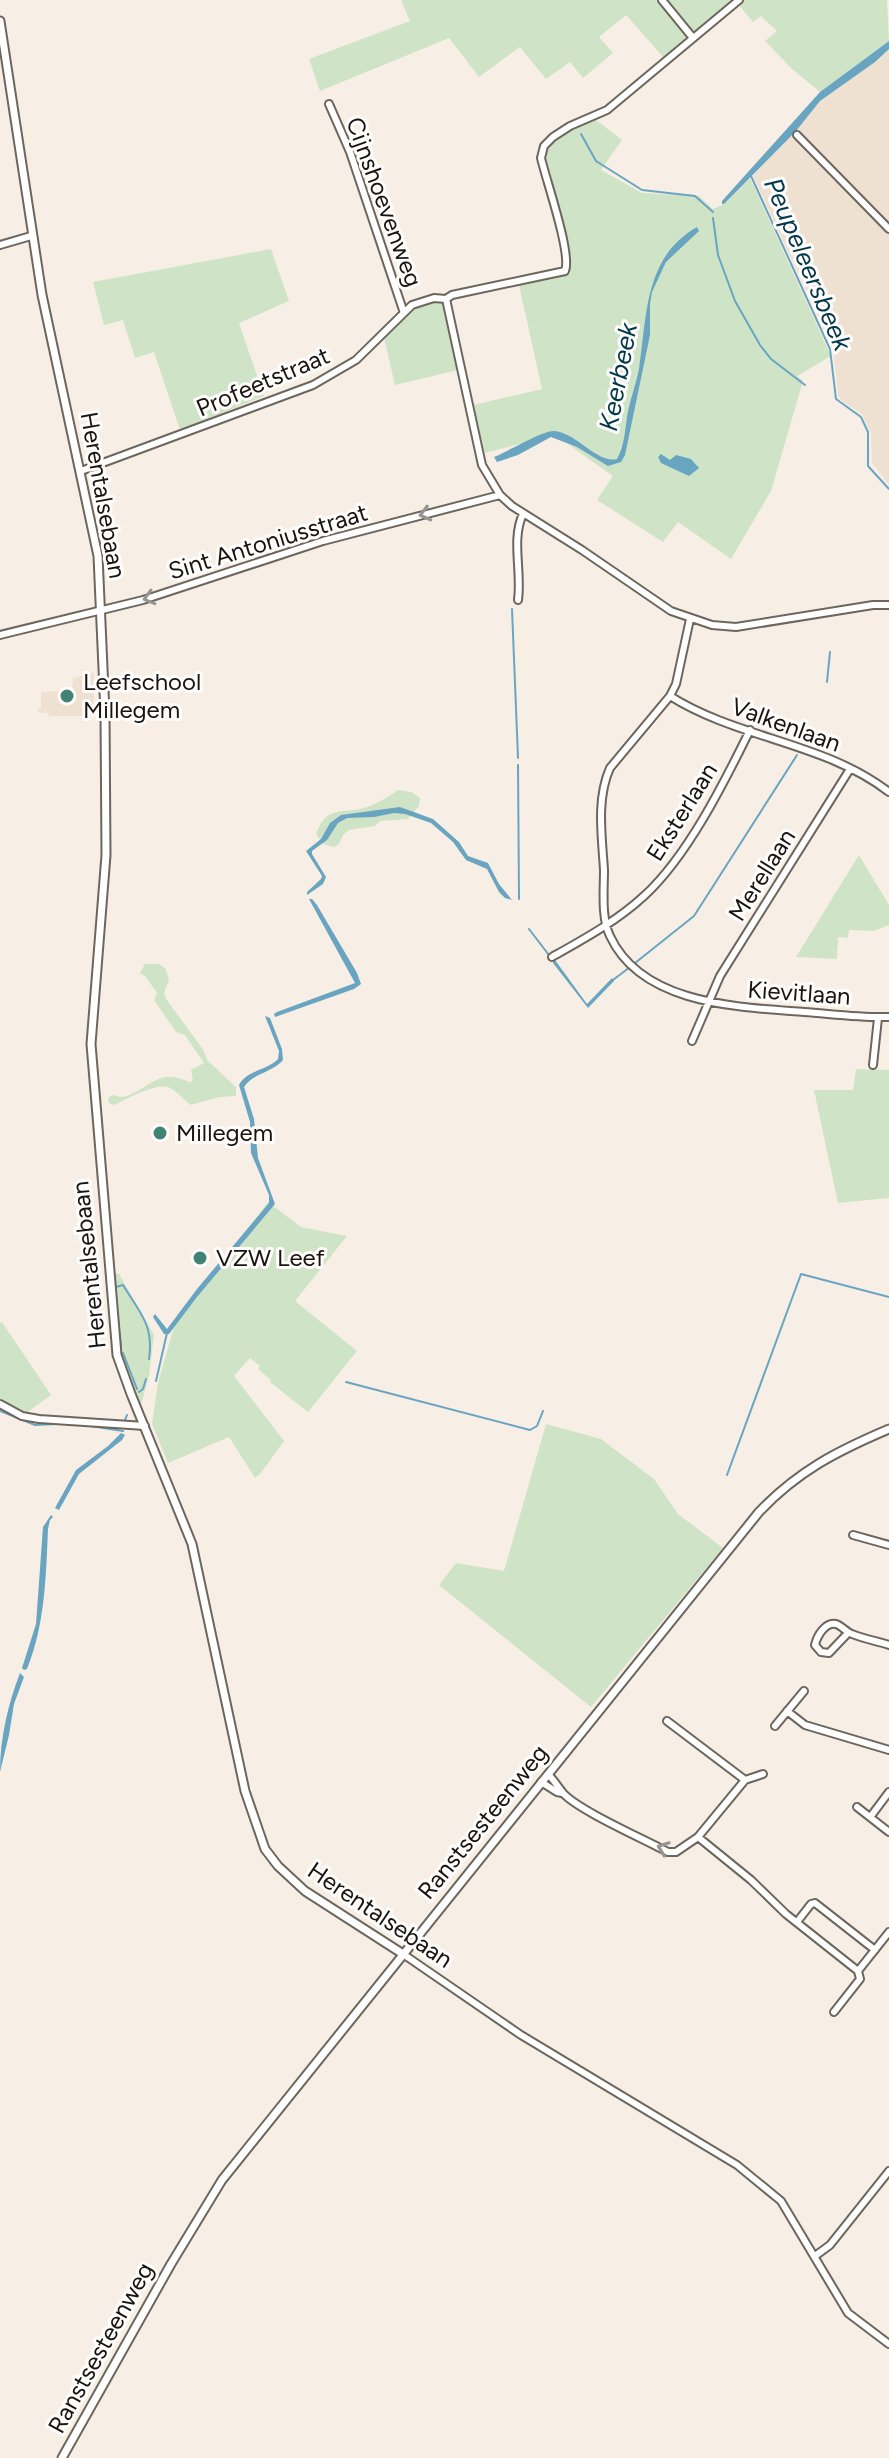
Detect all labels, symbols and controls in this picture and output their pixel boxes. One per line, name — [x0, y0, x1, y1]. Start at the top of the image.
street label: Cijnshoevenweg — [340, 113, 429, 291]
water label: Peupeleersbeek — [757, 173, 859, 357]
water label: Keerbeek — [592, 319, 644, 434]
street label: Profeetstraat — [192, 340, 334, 423]
street label: Herentalsebaan — [75, 409, 132, 580]
street label: Sint Antoniusstraat — [165, 497, 371, 586]
one-way arrow — [418, 505, 432, 522]
one-way arrow — [143, 589, 157, 605]
place label: Leefschool Millegem — [83, 667, 201, 724]
marker: Leefschool Millegem — [58, 687, 76, 705]
street label: Valkenlaan — [728, 691, 845, 758]
street label: Eksterlaan — [640, 757, 723, 866]
street label: Merellaan — [722, 823, 801, 926]
street label: Kievitlaan — [747, 974, 852, 1011]
place label: Millegem — [176, 1118, 273, 1147]
marker: Millegem — [151, 1124, 169, 1142]
street label: Herentalsebaan — [65, 1180, 112, 1350]
place label: VZW Leef — [216, 1243, 325, 1272]
marker: VZW Leef — [191, 1249, 209, 1267]
street label: Ranstsesteenweg — [411, 1739, 554, 1905]
one-way arrow — [657, 1841, 671, 1857]
street label: Herentalsebaan — [302, 1855, 458, 1974]
street label: Ranstsesteenweg — [42, 2257, 159, 2438]

